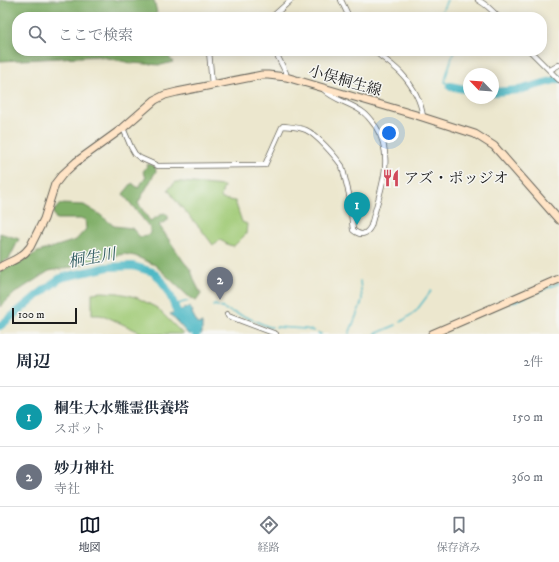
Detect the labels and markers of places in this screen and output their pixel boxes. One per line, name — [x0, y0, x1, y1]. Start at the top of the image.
restaurant icon: アズ・ポッジオ — [381, 168, 401, 188]
place label: アズ・ポッジオ — [404, 169, 508, 188]
pin: 1 — [344, 192, 370, 225]
pin: 2 — [207, 267, 233, 300]

